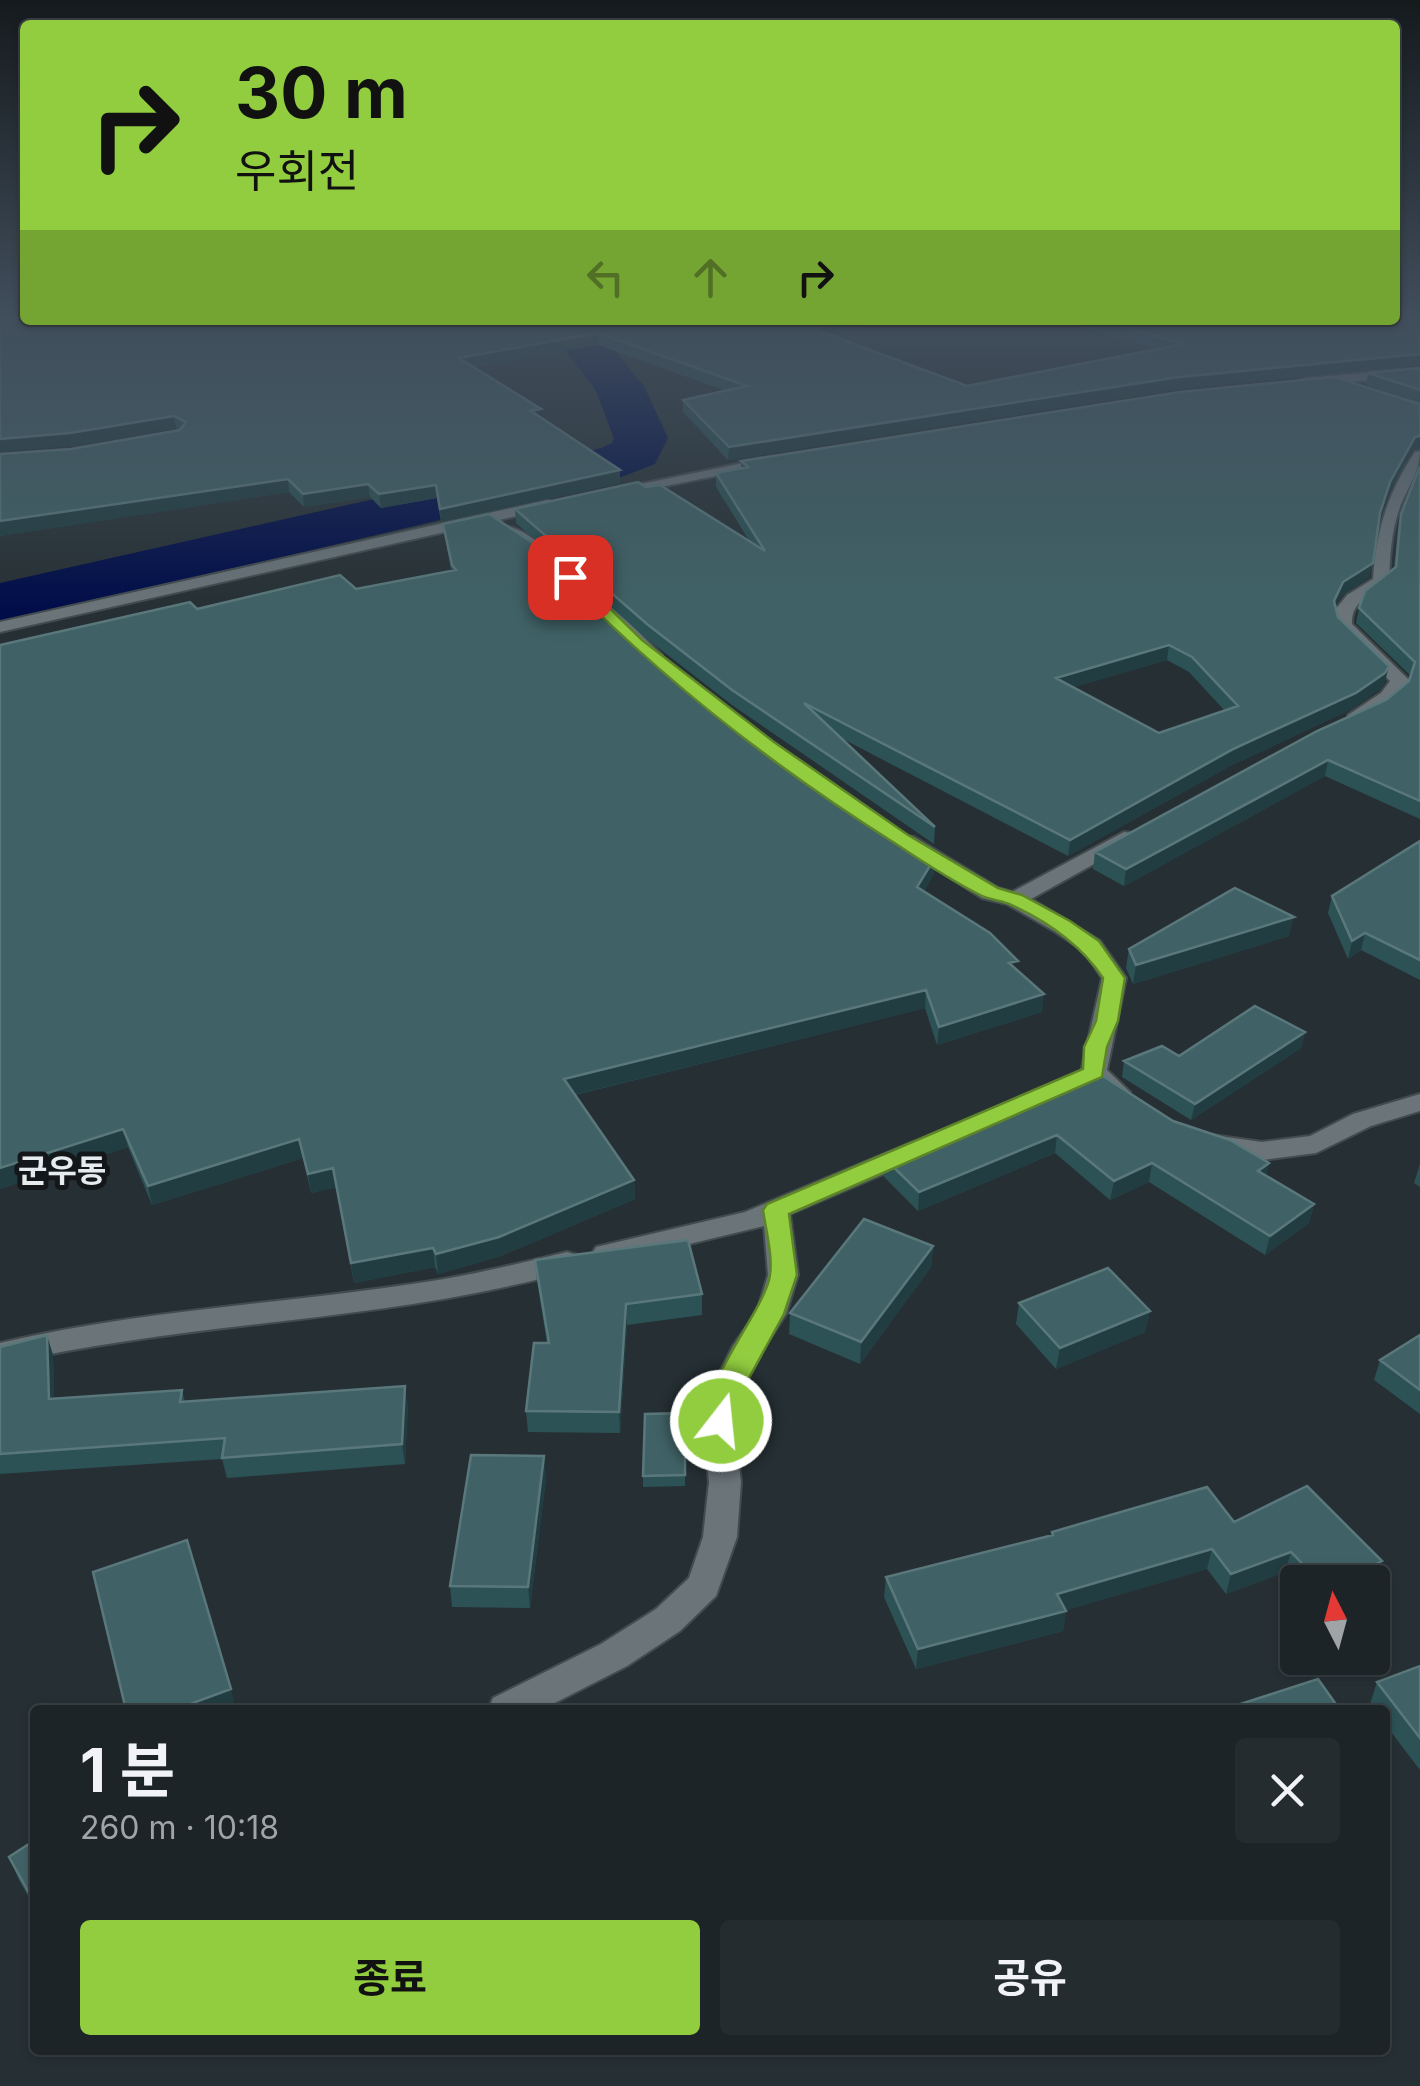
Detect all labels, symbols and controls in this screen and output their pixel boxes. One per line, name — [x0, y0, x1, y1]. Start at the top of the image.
text: 30 m — [235, 50, 408, 135]
icon: right — [70, 60, 200, 190]
text: 우회전 — [235, 143, 359, 198]
icon: left — [578, 250, 633, 305]
icon: ahead — [683, 250, 738, 305]
icon: right — [788, 250, 843, 305]
pin — [528, 535, 613, 620]
icon: arrive — [543, 550, 598, 605]
district label: 군우동 — [18, 1151, 106, 1190]
position arrow — [669, 1369, 773, 1473]
north arrow — [1280, 1565, 1390, 1675]
map controls — [1280, 1565, 1390, 1675]
text: 1 분 — [80, 1734, 175, 1806]
button: close — [1235, 1738, 1340, 1843]
text: 260 m · 10:18 — [80, 1808, 279, 1847]
button: 종료 — [80, 1920, 700, 2035]
button: 공유 — [720, 1920, 1340, 2035]

